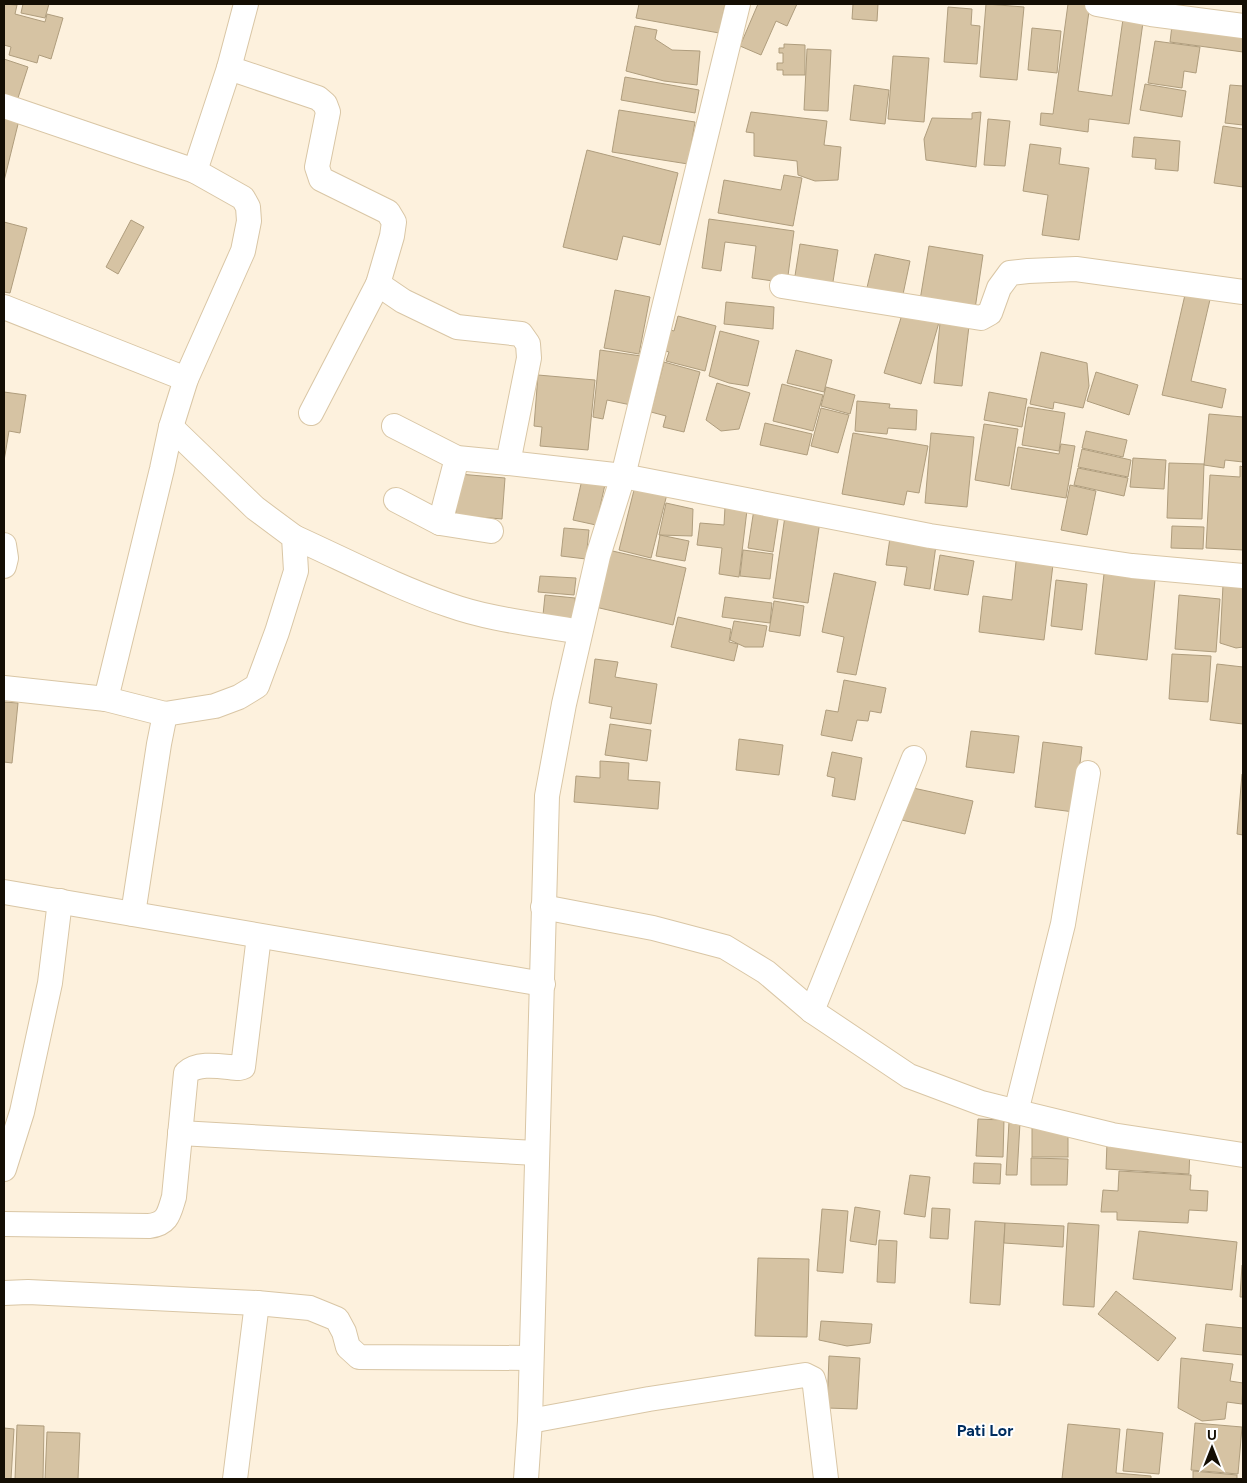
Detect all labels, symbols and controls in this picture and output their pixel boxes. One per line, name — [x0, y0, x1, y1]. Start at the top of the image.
district label: Pati Lor — [957, 1421, 1013, 1440]
north arrow — [1187, 1423, 1237, 1473]
text: U — [1207, 1427, 1217, 1444]

